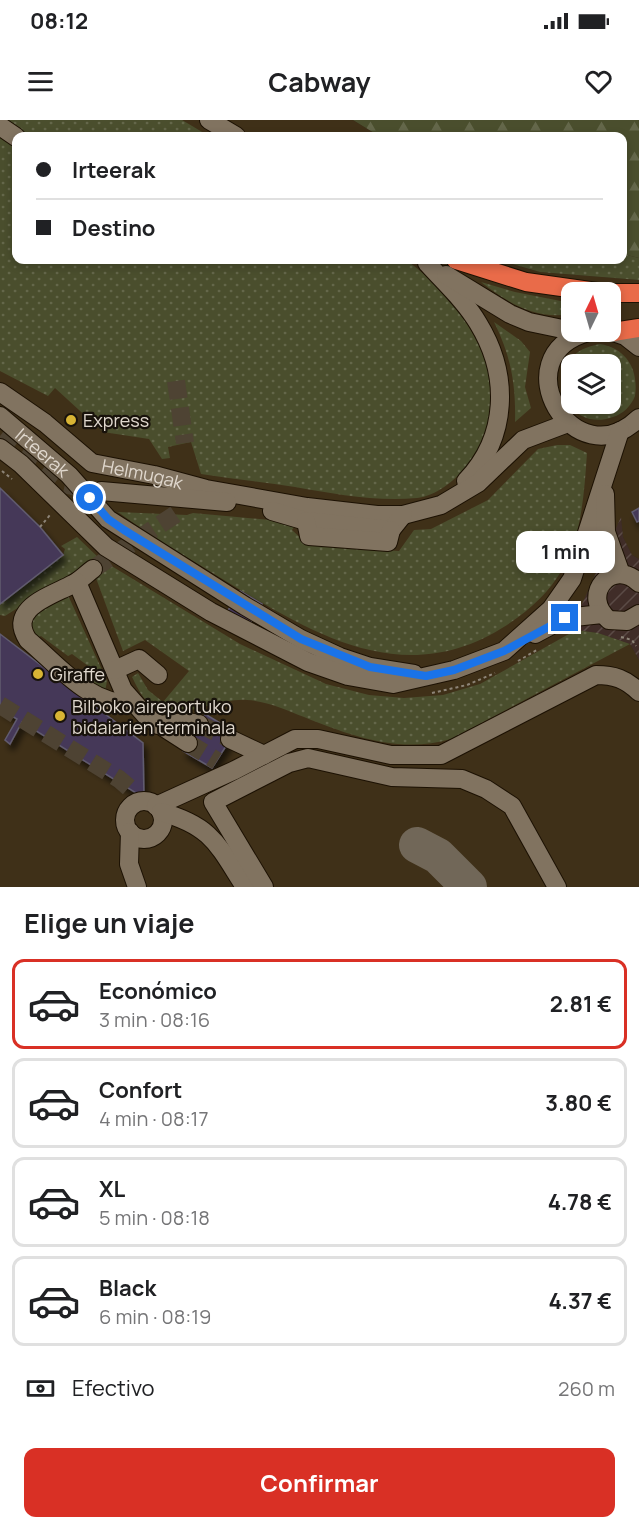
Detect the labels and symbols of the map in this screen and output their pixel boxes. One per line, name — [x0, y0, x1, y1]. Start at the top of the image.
north arrow — [561, 282, 621, 342]
place label: Express — [83, 408, 149, 432]
marker: Express — [64, 413, 78, 427]
street label: Irteerak — [11, 423, 75, 483]
street label: Helmugak — [100, 453, 187, 495]
route start — [76, 484, 103, 511]
callout: 1 min — [516, 531, 614, 573]
route end — [551, 604, 578, 631]
place label: Giraffe — [50, 662, 105, 686]
marker: Giraffe — [31, 667, 45, 681]
place label: Bilboko aireportuko bidaiarien terminala — [72, 694, 235, 739]
marker: Bilboko aireportuko bidaiarien terminala — [53, 709, 67, 723]

